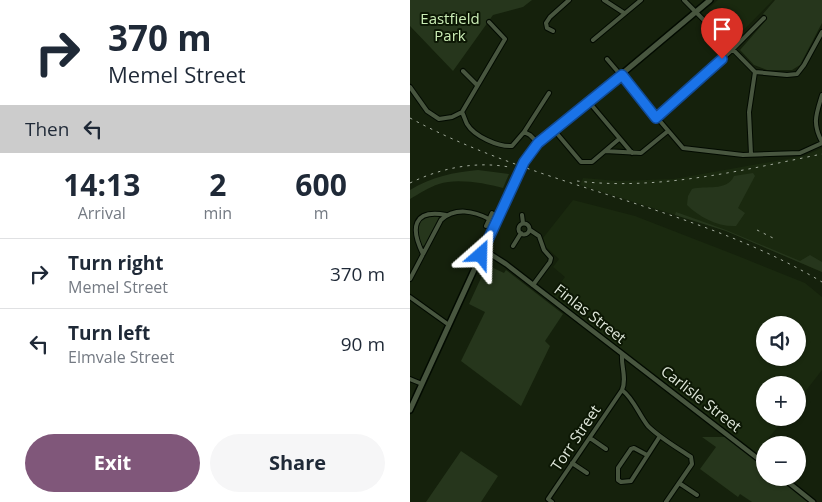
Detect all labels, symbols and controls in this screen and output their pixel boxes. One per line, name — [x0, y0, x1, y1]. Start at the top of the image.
park label: Eastfield Park — [420, 8, 480, 45]
pin — [701, 8, 743, 59]
text: 370 m — [108, 14, 212, 61]
icon: arrive — [708, 15, 736, 43]
icon: right — [25, 20, 90, 85]
text: Memel Street — [108, 59, 246, 89]
icon: left — [79, 115, 107, 143]
text: Then — [25, 116, 69, 142]
text: 14:13 — [63, 164, 140, 205]
text: 2 — [209, 164, 226, 205]
text: 600 — [295, 164, 347, 205]
text: Arrival — [78, 202, 126, 224]
text: min — [204, 202, 232, 224]
text: m — [314, 202, 329, 224]
position arrow — [454, 228, 506, 280]
text: Turn right — [68, 250, 163, 276]
icon: right — [25, 260, 53, 288]
text: 370 m — [330, 261, 385, 287]
text: Memel Street — [68, 276, 168, 298]
street label: Finlas Street — [551, 279, 631, 348]
map controls — [756, 316, 806, 486]
button: sound — [756, 316, 806, 366]
text: Turn left — [68, 320, 150, 346]
icon: left — [25, 330, 53, 358]
text: 90 m — [341, 331, 385, 357]
text: Elmvale Street — [68, 346, 175, 368]
street label: Carlisle Street — [657, 361, 746, 436]
button: + — [756, 376, 806, 426]
street label: Torr Street — [546, 401, 605, 474]
button: Exit — [25, 434, 200, 492]
button: Share — [210, 434, 385, 492]
button: − — [756, 436, 806, 486]

